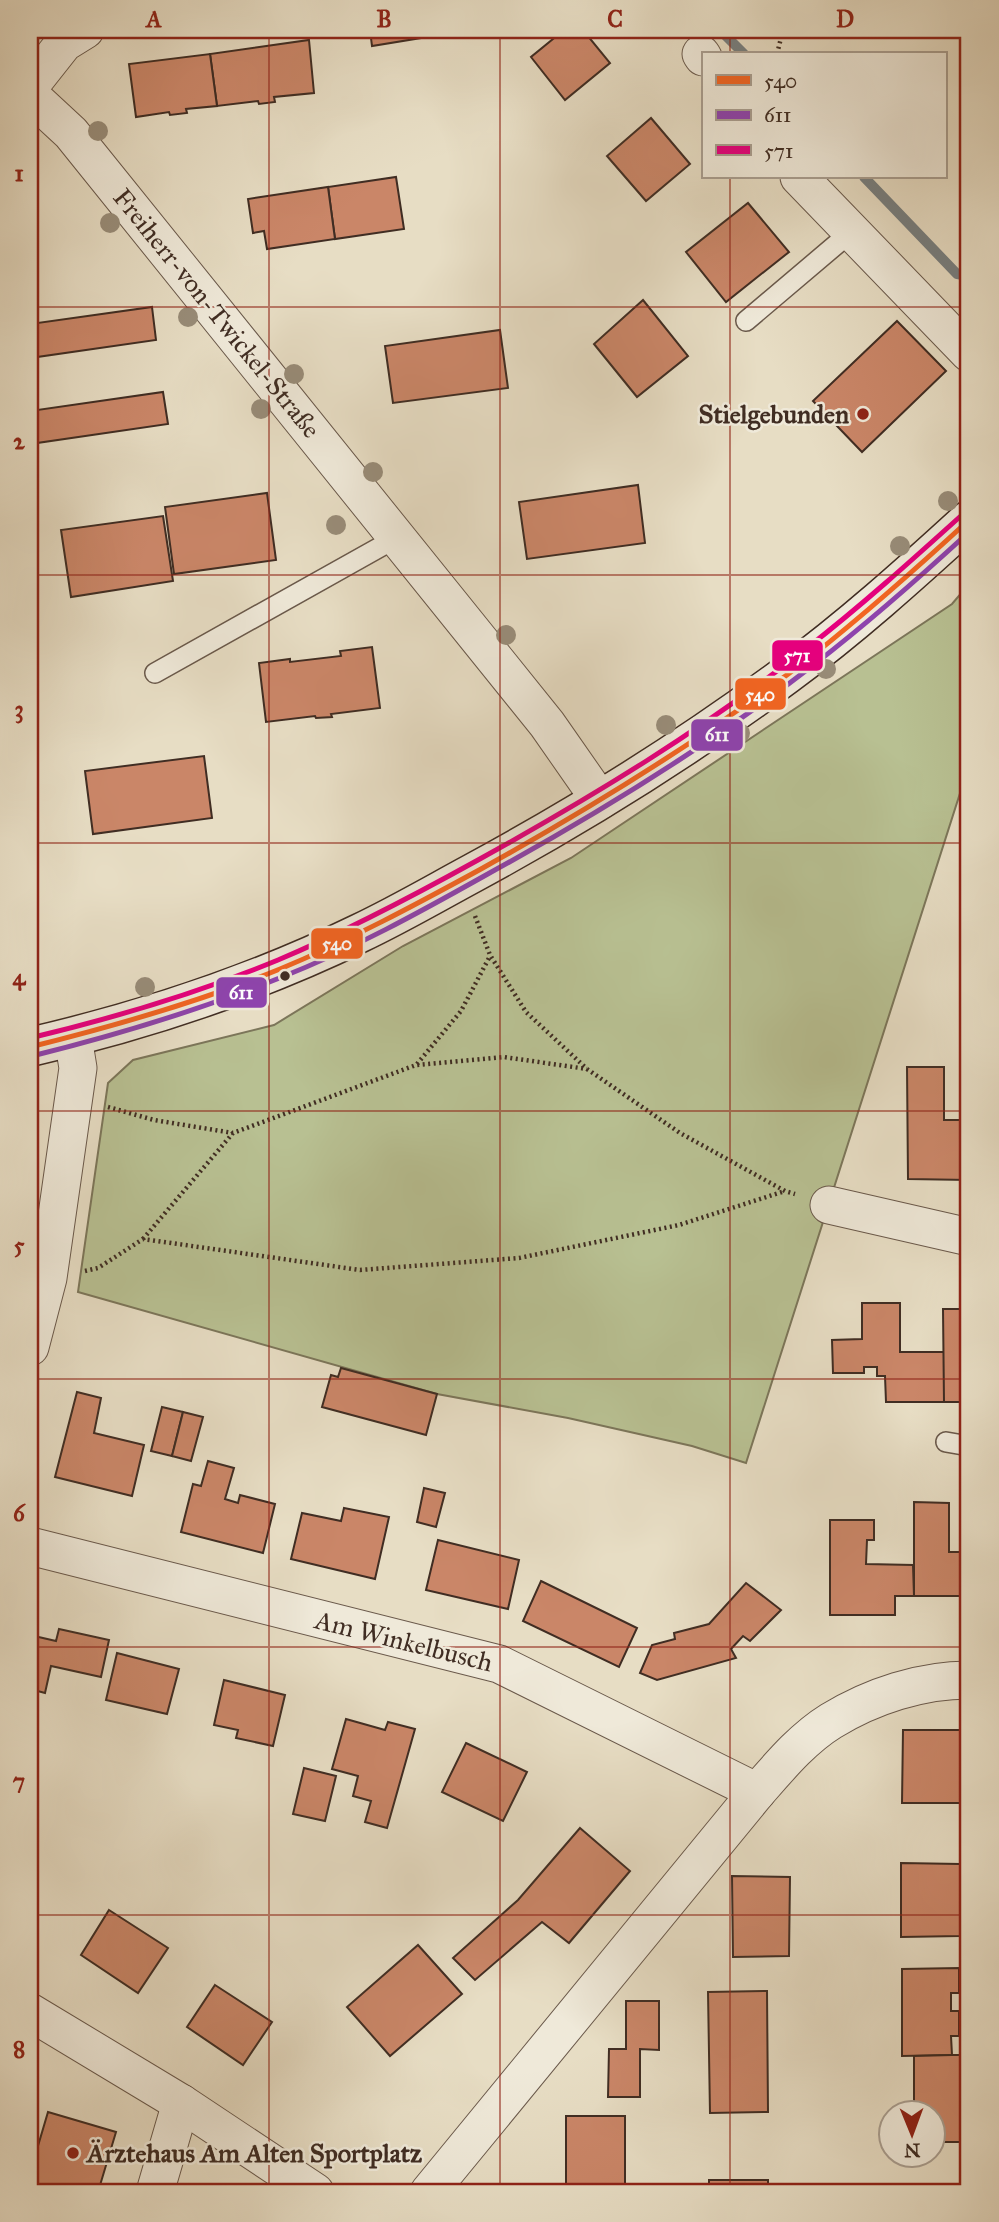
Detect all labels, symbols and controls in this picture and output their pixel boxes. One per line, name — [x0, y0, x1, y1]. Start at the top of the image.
text: A — [144, 5, 162, 33]
text: B — [376, 5, 392, 33]
text: C — [607, 5, 623, 33]
text: D — [836, 5, 854, 33]
legend — [702, 52, 946, 178]
text: 540 — [764, 68, 797, 94]
text: 611 — [764, 102, 791, 128]
text: 571 — [764, 138, 793, 164]
text: 1 — [14, 159, 24, 187]
street label: Freiherr-von-Twickel-Straße — [106, 182, 328, 444]
place label: Stielgebunden — [699, 398, 849, 431]
marker: Stielgebunden — [855, 406, 871, 422]
text: 2 — [13, 427, 25, 455]
line badge: 571 — [771, 639, 824, 672]
text: 571 — [784, 644, 811, 667]
line badge: 540 — [734, 677, 787, 711]
text: 540 — [745, 683, 775, 707]
text: 3 — [14, 695, 24, 724]
line badge: 611 — [690, 718, 744, 752]
text: 611 — [705, 723, 730, 746]
line badge: 540 — [310, 927, 364, 960]
text: 540 — [322, 932, 352, 956]
text: 4 — [13, 963, 27, 991]
unlabelled marker — [278, 969, 292, 983]
line badge: 611 — [215, 976, 268, 1009]
text: 611 — [229, 981, 254, 1004]
text: 5 — [14, 1231, 25, 1259]
text: 6 — [13, 1499, 26, 1527]
street label: Am Winkelbusch — [311, 1603, 497, 1679]
text: 7 — [13, 1767, 25, 1795]
text: 8 — [13, 2035, 25, 2063]
north arrow — [876, 2100, 946, 2170]
place label: Ärztehaus Am Alten Sportplatz — [85, 2137, 422, 2169]
text: N — [904, 2139, 921, 2162]
marker: Ärztehaus Am Alten Sportplatz — [65, 2145, 81, 2161]

